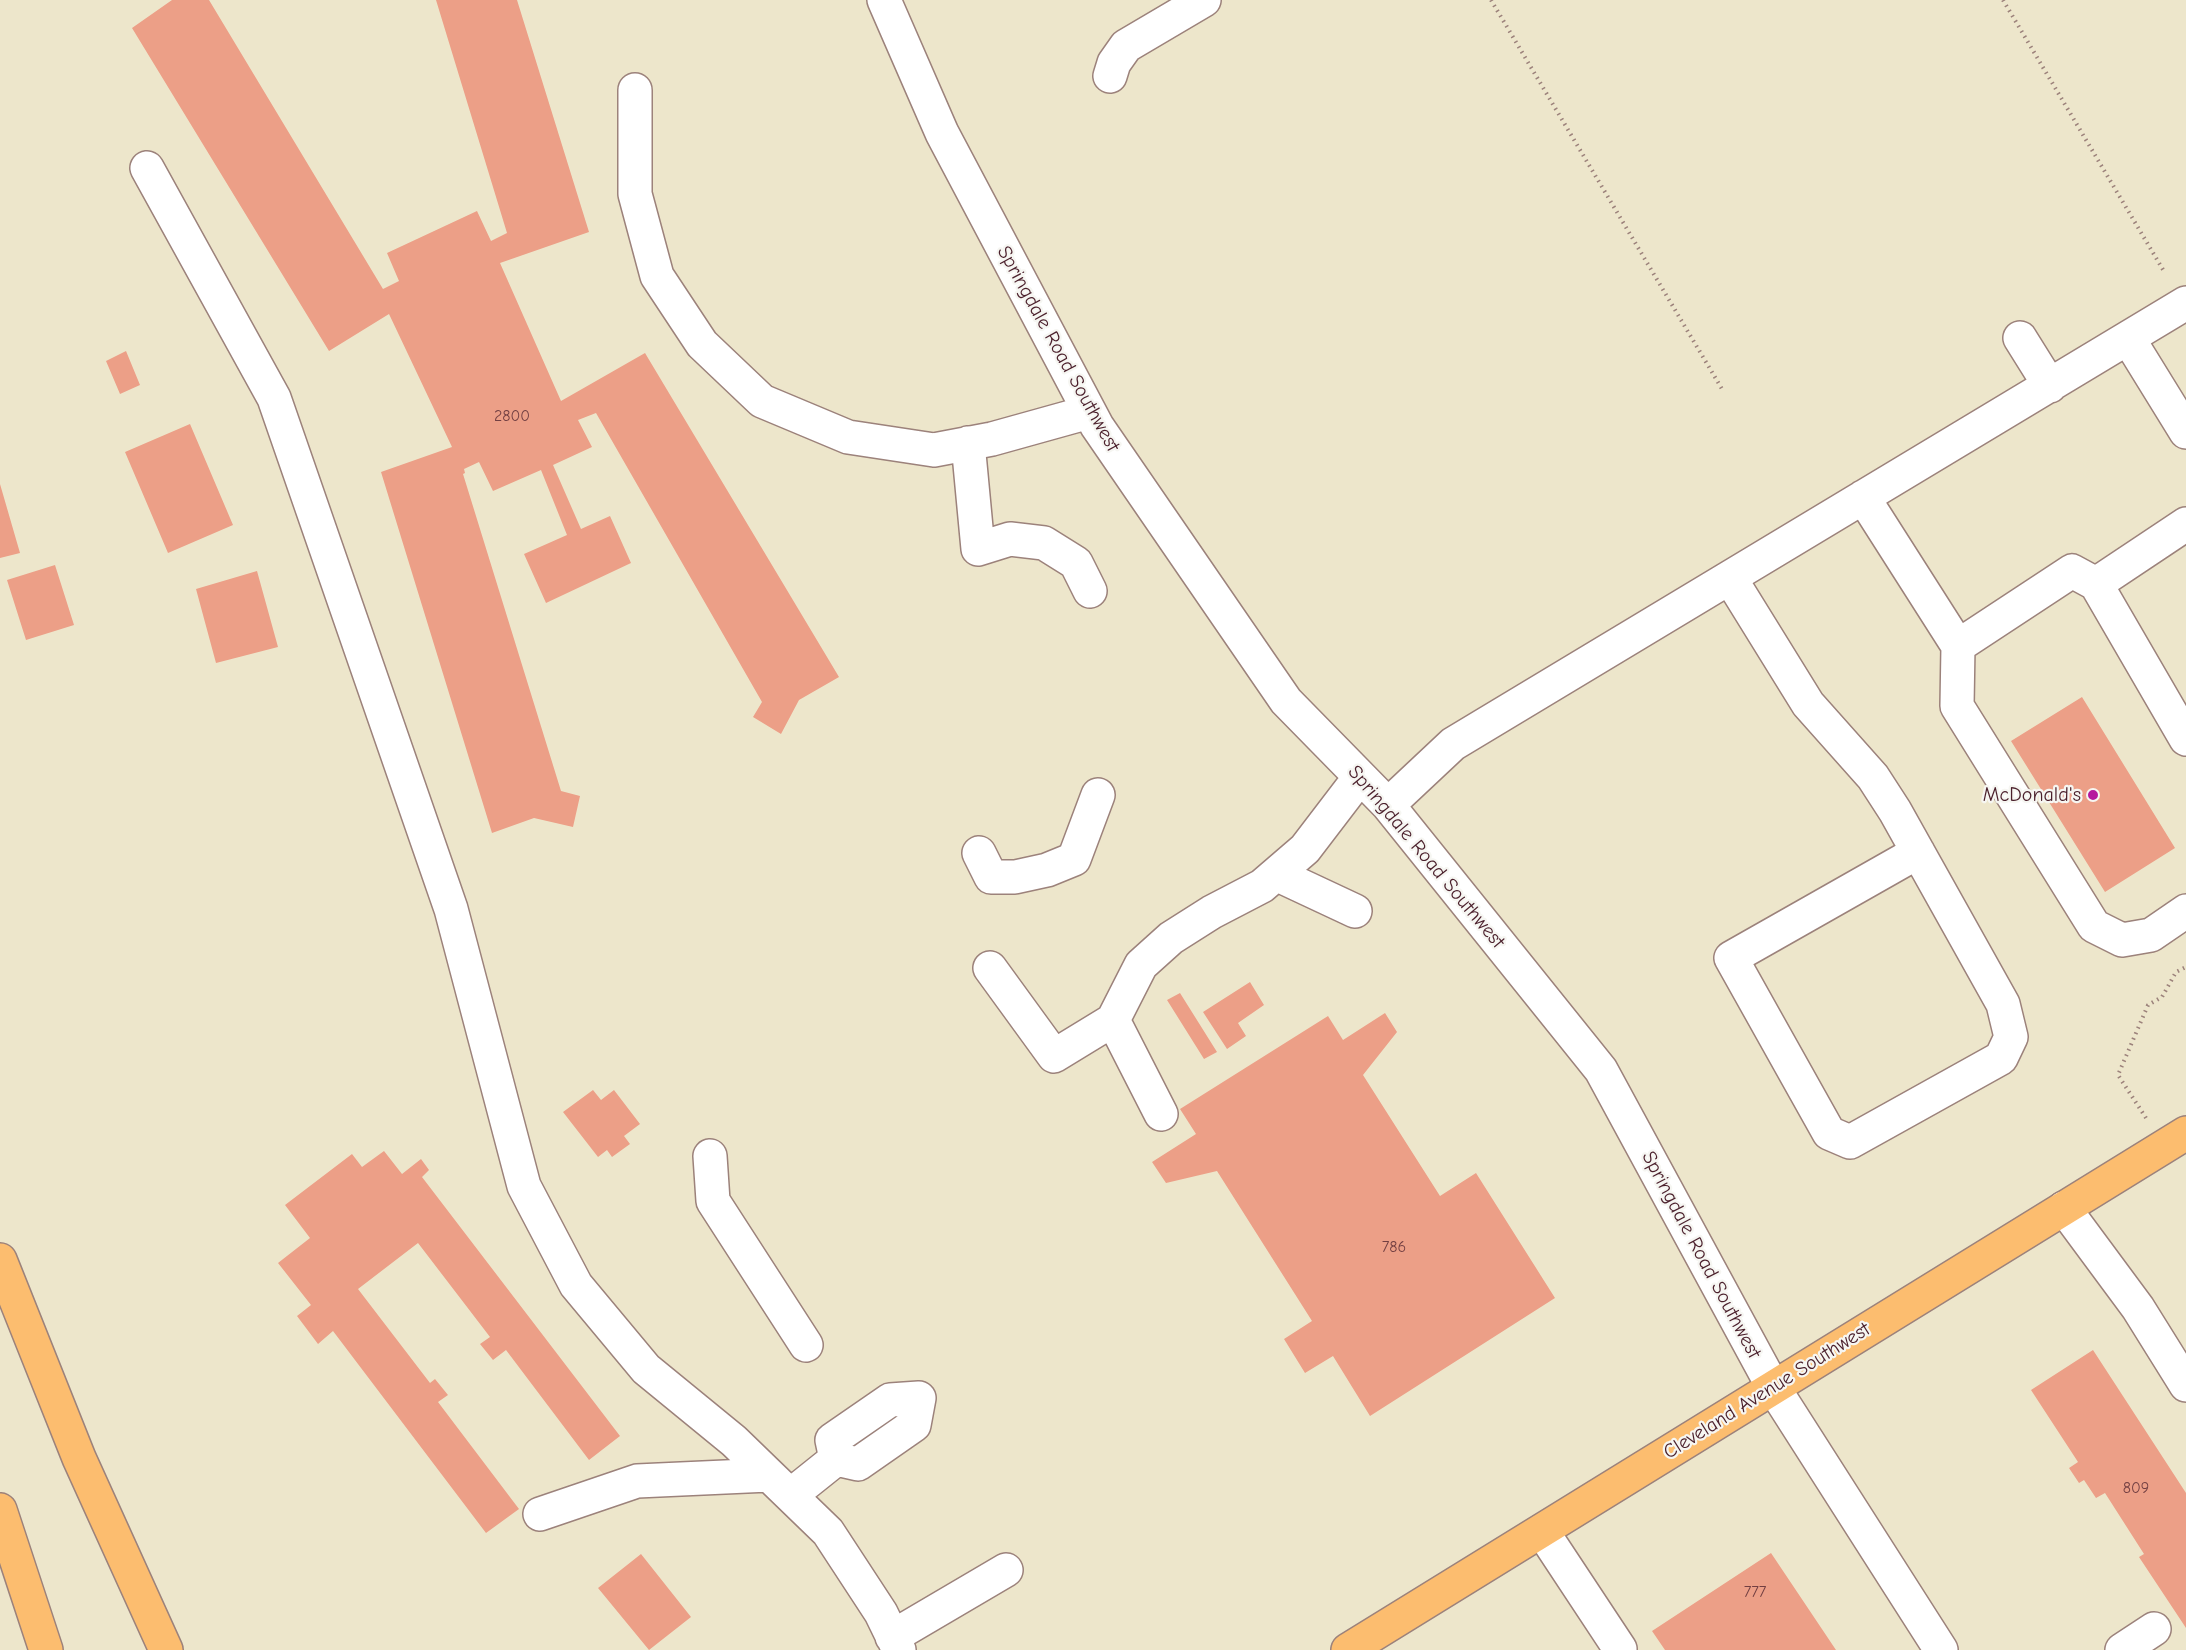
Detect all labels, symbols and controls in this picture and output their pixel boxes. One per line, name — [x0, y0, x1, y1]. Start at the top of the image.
street label: Springdale Road Southwest — [991, 242, 1125, 456]
house number: 2800 — [494, 406, 530, 426]
street label: Springdale Road Southwest — [1342, 761, 1510, 953]
place label: McDonald's — [1983, 783, 2081, 807]
marker: McDonald's — [2086, 788, 2100, 802]
street label: Springdale Road Southwest — [1636, 1147, 1766, 1363]
house number: 786 — [1382, 1237, 1406, 1257]
street label: Cleveland Avenue Southwest — [1659, 1317, 1875, 1465]
house number: 809 — [2123, 1478, 2149, 1498]
house number: 777 — [1744, 1582, 1766, 1602]

